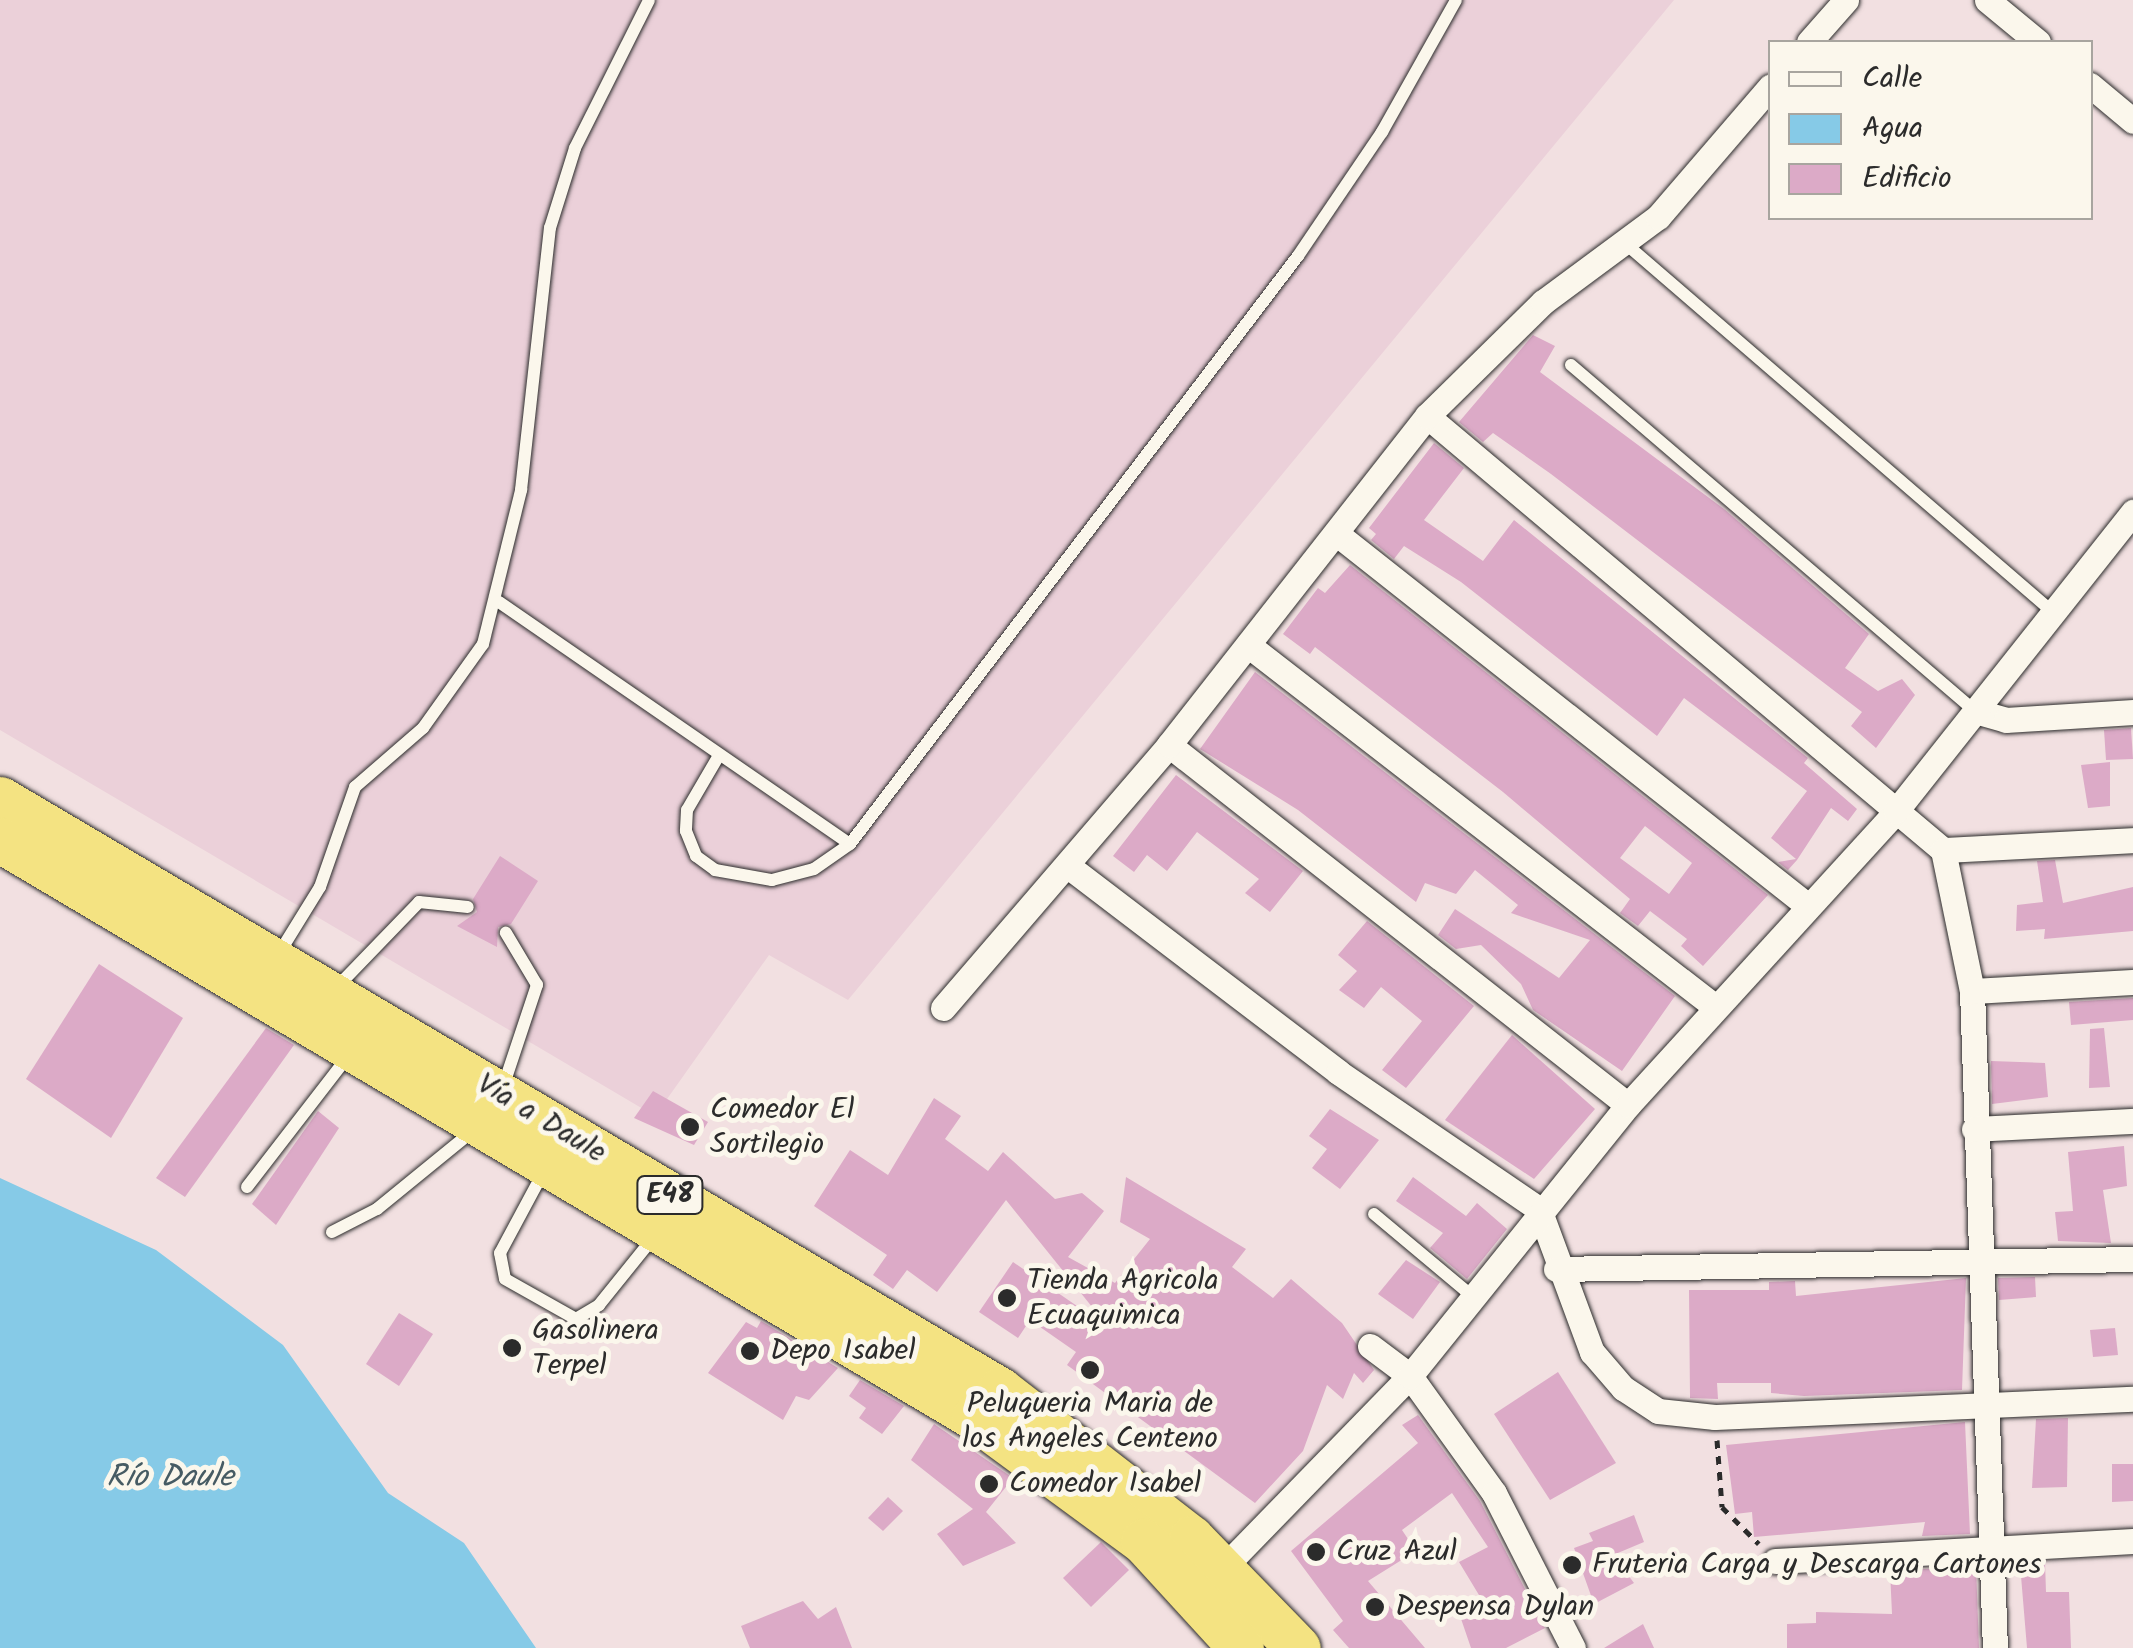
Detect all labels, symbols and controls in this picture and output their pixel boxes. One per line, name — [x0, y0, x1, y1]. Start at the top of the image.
legend — [1768, 40, 2093, 220]
text: Calle — [1862, 55, 1922, 103]
text: Agua — [1862, 105, 1923, 153]
text: Edificio — [1862, 155, 1952, 203]
street label: Vía a Daule — [470, 1066, 612, 1172]
place label: Comedor El Sortilegio — [710, 1092, 854, 1162]
marker: Comedor El Sortilegio — [679, 1116, 701, 1138]
road number: E48 — [635, 1172, 705, 1218]
place label: Tienda Agricola Ecuaquimica — [1027, 1263, 1219, 1334]
marker: Tienda Agricola Ecuaquimica — [996, 1287, 1018, 1309]
place label: Gasolinera Terpel — [532, 1313, 659, 1384]
place label: Depo Isabel — [770, 1333, 916, 1369]
marker: Gasolinera Terpel — [501, 1337, 523, 1359]
marker: Depo Isabel — [739, 1340, 761, 1362]
marker: Peluqueria Maria de los Angeles Centeno — [1079, 1359, 1101, 1381]
place label: Peluqueria Maria de los Angeles Centeno — [962, 1386, 1218, 1456]
water label: Río Daule — [107, 1459, 233, 1497]
place label: Comedor Isabel — [1009, 1466, 1201, 1502]
marker: Comedor Isabel — [978, 1473, 1000, 1495]
place label: Cruz Azul — [1336, 1534, 1457, 1570]
marker: Cruz Azul — [1305, 1541, 1327, 1563]
place label: Fruteria Carga y Descarga Cartones — [1592, 1547, 2042, 1583]
marker: Fruteria Carga y Descarga Cartones — [1561, 1554, 1583, 1576]
place label: Despensa Dylan — [1395, 1589, 1594, 1625]
marker: Despensa Dylan — [1364, 1596, 1386, 1618]

